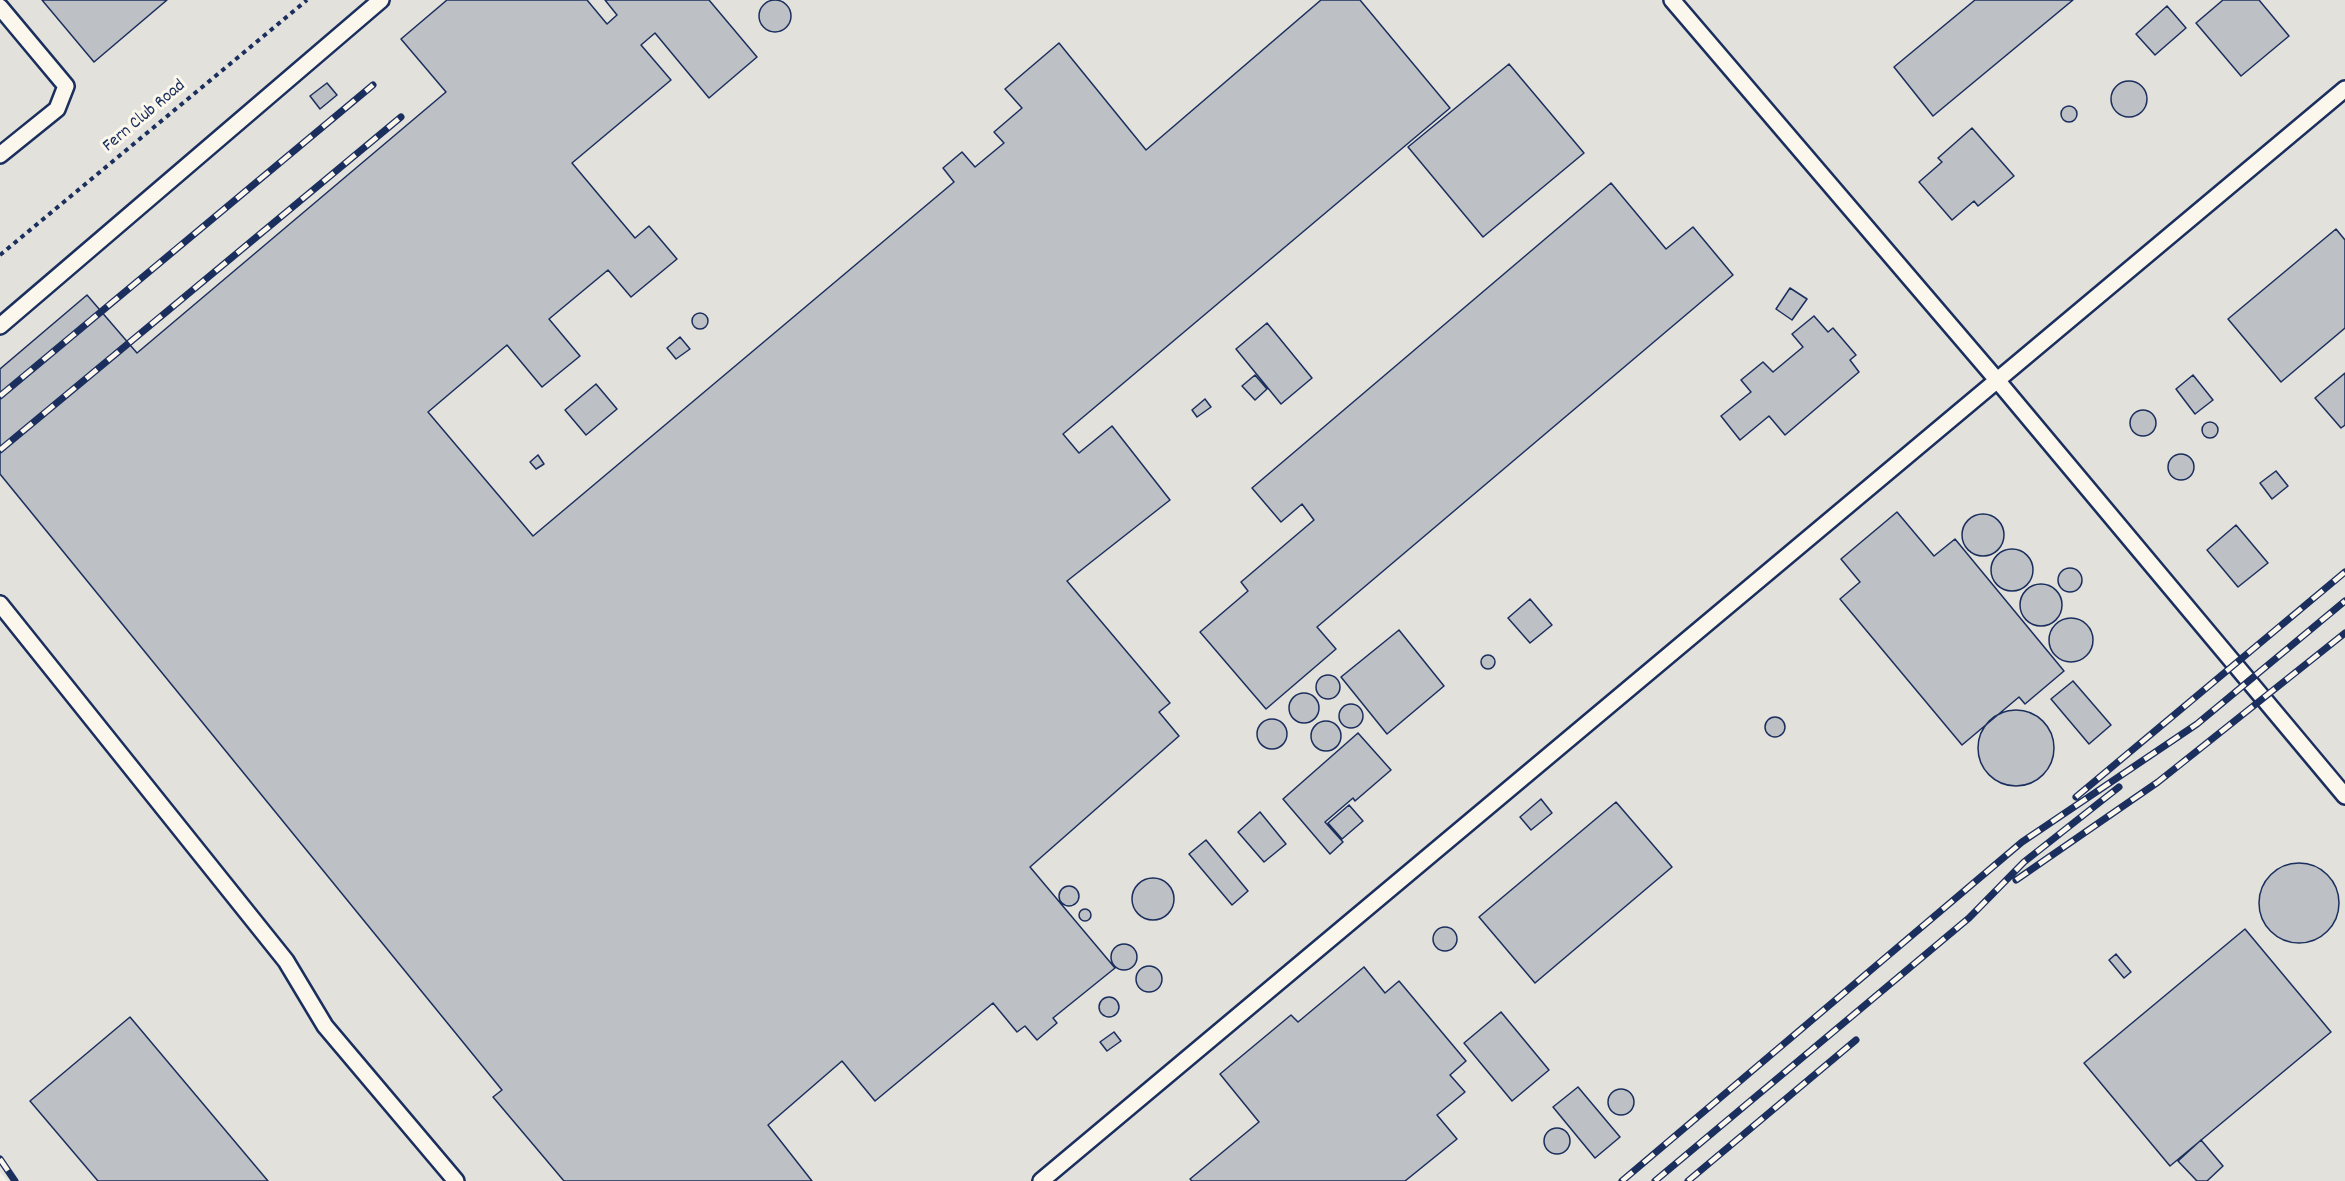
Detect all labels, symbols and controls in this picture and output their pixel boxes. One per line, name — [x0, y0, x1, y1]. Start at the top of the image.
street label: Fern Club Road — [99, 76, 191, 158]

